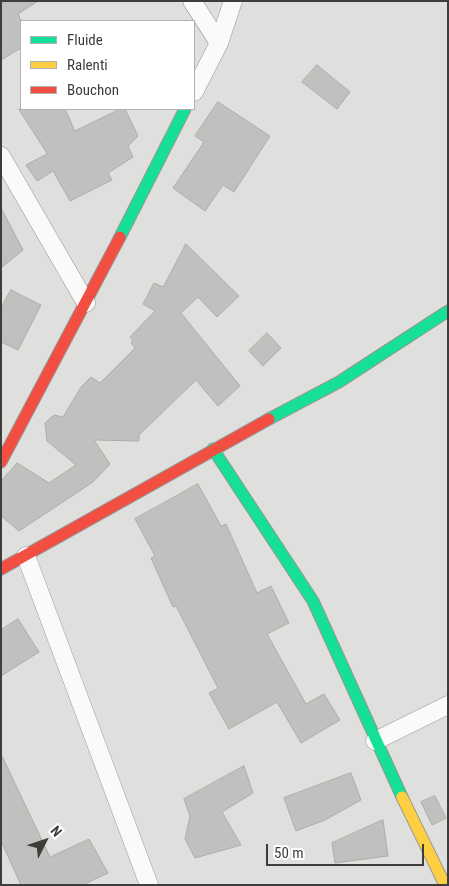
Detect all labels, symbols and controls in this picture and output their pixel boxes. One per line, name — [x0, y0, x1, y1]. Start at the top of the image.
legend — [20, 20, 195, 110]
text: Fluide — [67, 31, 103, 49]
text: Ralenti — [67, 56, 108, 74]
text: Bouchon — [67, 81, 119, 99]
north arrow — [20, 816, 70, 866]
text: N — [47, 823, 65, 840]
scale bar — [269, 834, 426, 866]
text: 50 m — [274, 844, 304, 862]

